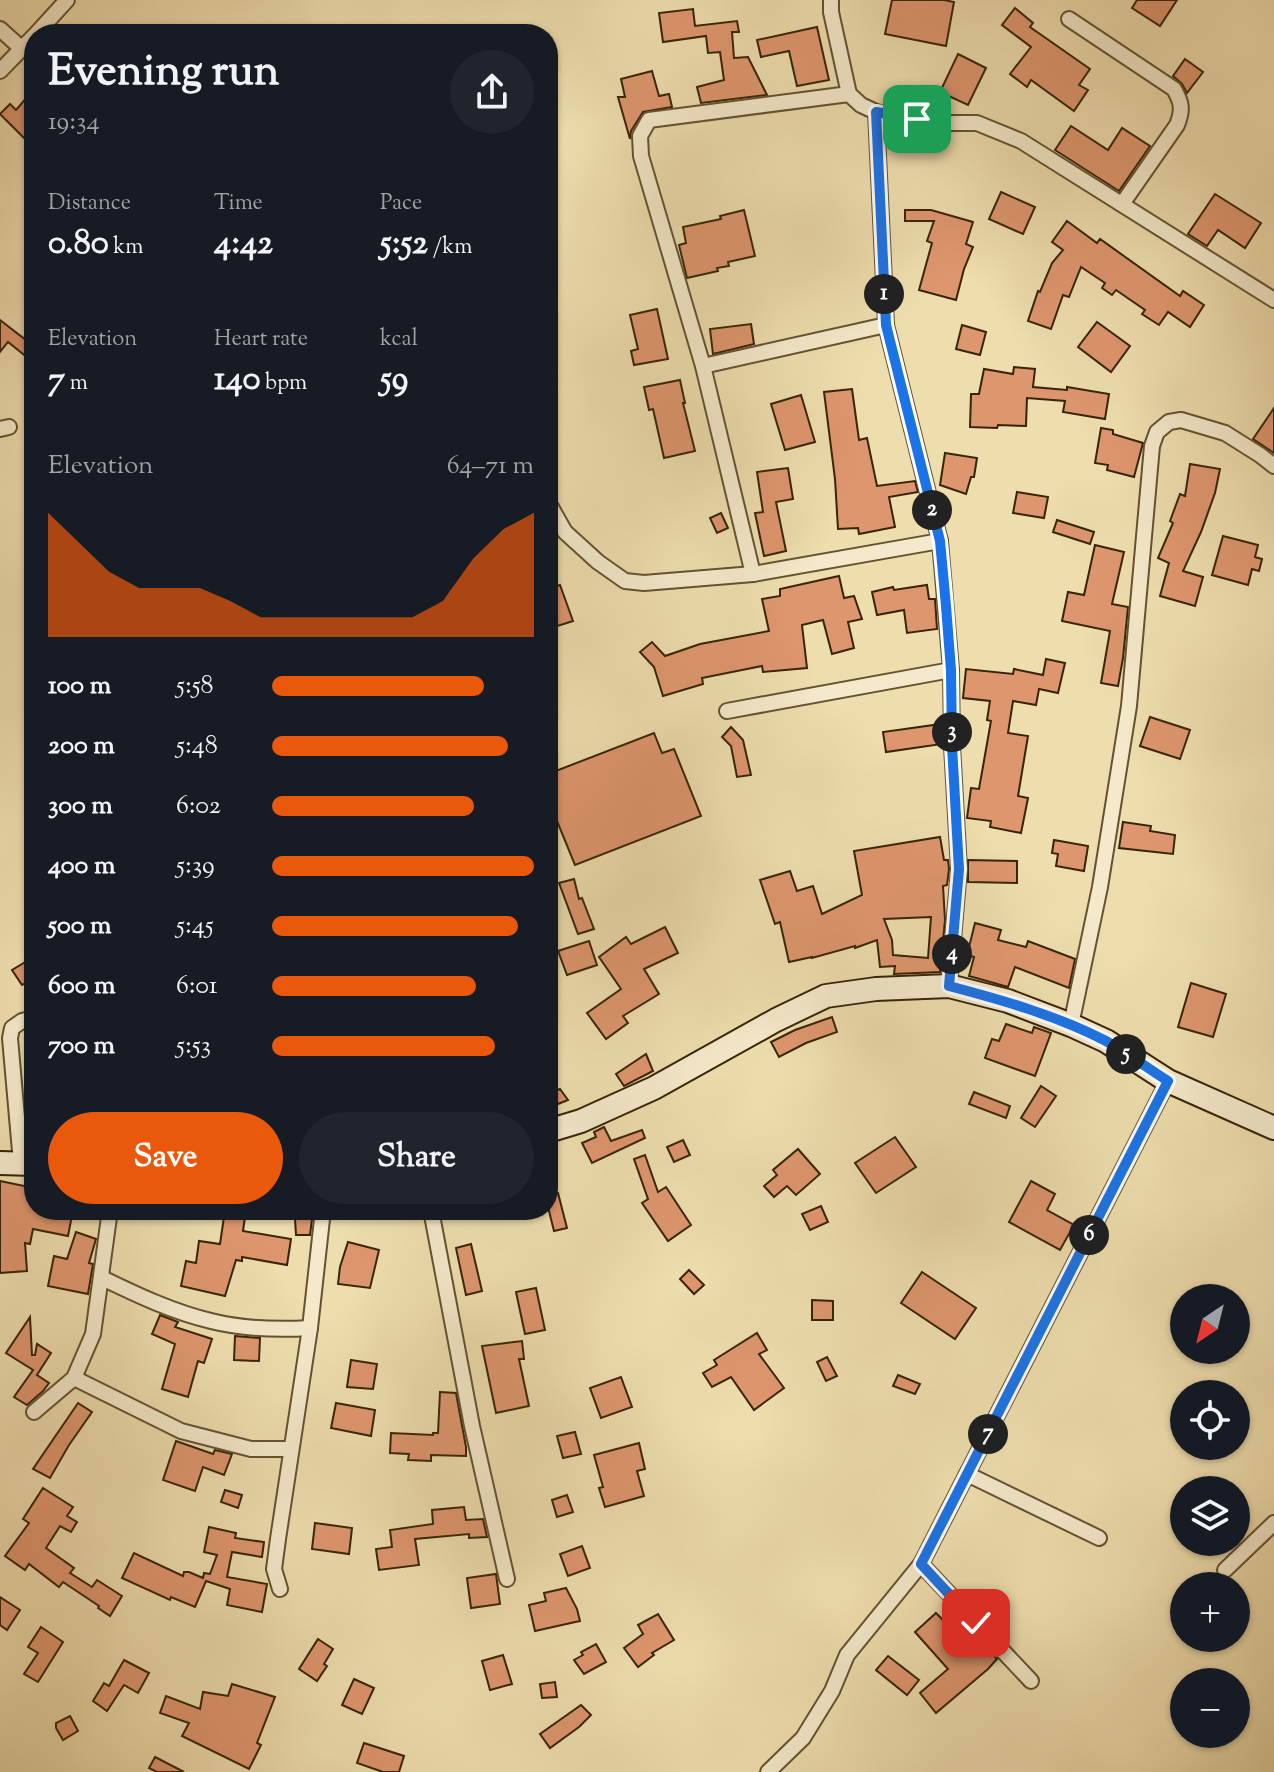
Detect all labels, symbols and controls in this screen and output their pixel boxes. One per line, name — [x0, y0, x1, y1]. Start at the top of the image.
text: Evening run — [48, 42, 280, 105]
button: share — [450, 50, 534, 134]
pin — [883, 85, 951, 153]
icon: arrive — [895, 97, 939, 141]
text: 19:34 — [48, 104, 100, 141]
text: Distance — [48, 188, 131, 220]
text: Time — [214, 188, 263, 220]
text: Pace — [380, 188, 422, 220]
text: 0.80 — [48, 220, 109, 269]
text: 4:42 — [214, 220, 273, 269]
text: 5:52 — [380, 220, 428, 269]
text: km — [109, 232, 144, 264]
text: /km — [428, 232, 472, 264]
pin: 1 — [864, 274, 904, 314]
text: 1 — [880, 278, 888, 310]
text: Elevation — [48, 324, 137, 356]
text: Heart rate — [214, 324, 308, 356]
text: kcal — [380, 324, 418, 356]
text: 7 — [48, 356, 65, 405]
text: 140 — [214, 356, 260, 405]
text: 59 — [380, 356, 408, 405]
text: m — [65, 368, 88, 400]
text: bpm — [260, 368, 307, 400]
text: Elevation — [48, 448, 153, 485]
text: 64–71 m — [447, 448, 534, 485]
pin: 2 — [912, 490, 952, 530]
text: 2 — [927, 494, 937, 526]
text: 100 m — [48, 668, 111, 705]
text: 5:58 — [176, 668, 214, 705]
pin: 3 — [932, 712, 972, 752]
text: 3 — [948, 716, 956, 748]
text: 200 m — [48, 728, 115, 765]
text: 5:48 — [176, 728, 218, 765]
text: 300 m — [48, 788, 113, 825]
text: 6:02 — [176, 788, 221, 825]
text: 400 m — [48, 848, 115, 885]
text: 5:39 — [176, 848, 215, 885]
text: 500 m — [48, 908, 111, 945]
text: 5:45 — [176, 908, 214, 945]
pin: 4 — [932, 934, 972, 974]
text: 4 — [946, 938, 958, 970]
text: 600 m — [48, 968, 115, 1005]
text: 6:01 — [176, 968, 218, 1005]
text: 700 m — [48, 1028, 115, 1065]
text: 5:53 — [176, 1028, 211, 1065]
pin: 5 — [1106, 1034, 1146, 1074]
text: 5 — [1122, 1038, 1130, 1070]
button: Save — [48, 1112, 283, 1204]
button: Share — [299, 1112, 534, 1204]
pin: 6 — [1069, 1215, 1109, 1255]
text: 6 — [1084, 1219, 1094, 1251]
north arrow — [1170, 1284, 1250, 1364]
map controls — [1170, 1284, 1250, 1748]
button: locate — [1170, 1380, 1250, 1460]
pin: 7 — [968, 1414, 1008, 1454]
text: 7 — [982, 1418, 994, 1450]
button: layers — [1170, 1476, 1250, 1556]
button: + — [1170, 1572, 1250, 1652]
pin — [942, 1589, 1010, 1657]
icon: check — [954, 1601, 998, 1645]
button: − — [1170, 1668, 1250, 1748]

